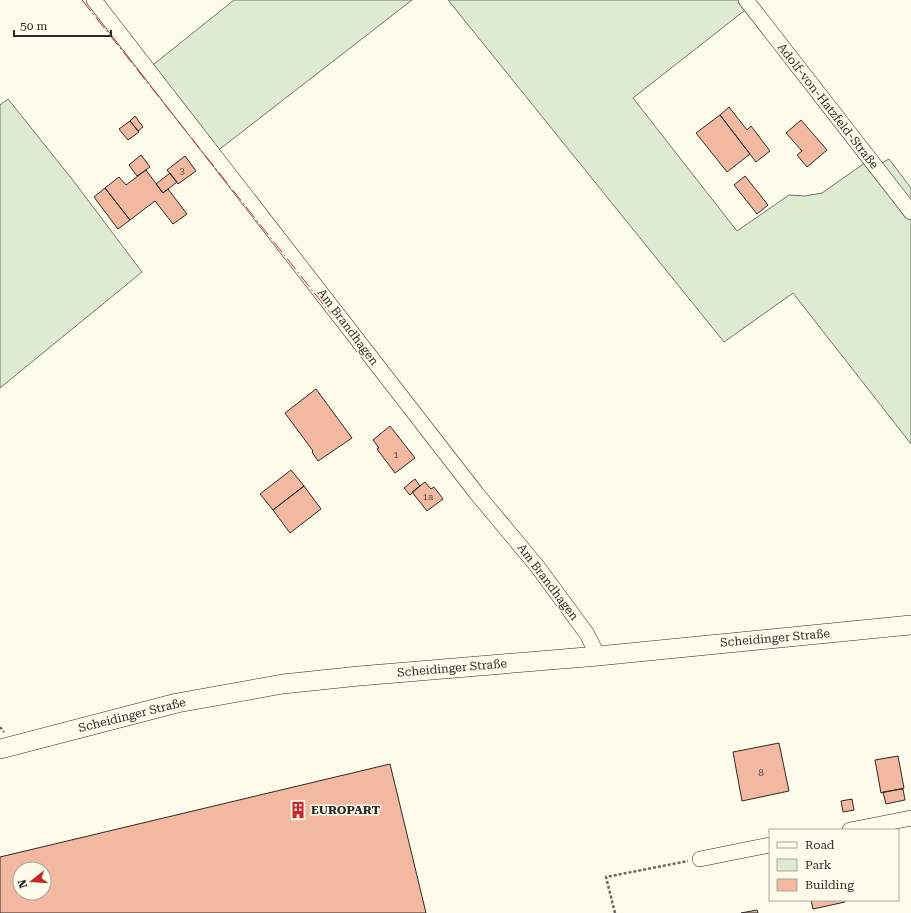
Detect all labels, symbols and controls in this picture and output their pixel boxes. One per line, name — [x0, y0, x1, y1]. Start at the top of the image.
scale bar — [14, 12, 111, 38]
text: 50 m — [20, 19, 47, 33]
street label: Adolf-von-Hatzfeld-Straße — [775, 40, 882, 172]
house number: 3 — [179, 165, 185, 176]
street label: Am Brandhagen — [315, 286, 382, 368]
house number: 1 — [393, 449, 399, 460]
house number: 1a — [422, 491, 434, 502]
street label: Am Brandhagen — [515, 541, 582, 623]
street label: Scheidinger Straße — [720, 626, 831, 650]
street label: Scheidinger Straße — [397, 656, 508, 680]
street label: Scheidinger Straße — [77, 695, 188, 735]
house number: 8 — [758, 767, 764, 778]
building icon: EUROPART — [288, 800, 308, 820]
place label: EUROPART — [311, 803, 380, 817]
legend — [769, 829, 899, 901]
text: Road — [805, 838, 835, 852]
text: Park — [805, 858, 832, 872]
north arrow — [12, 861, 52, 901]
text: N — [15, 877, 30, 890]
text: Building — [805, 878, 854, 892]

